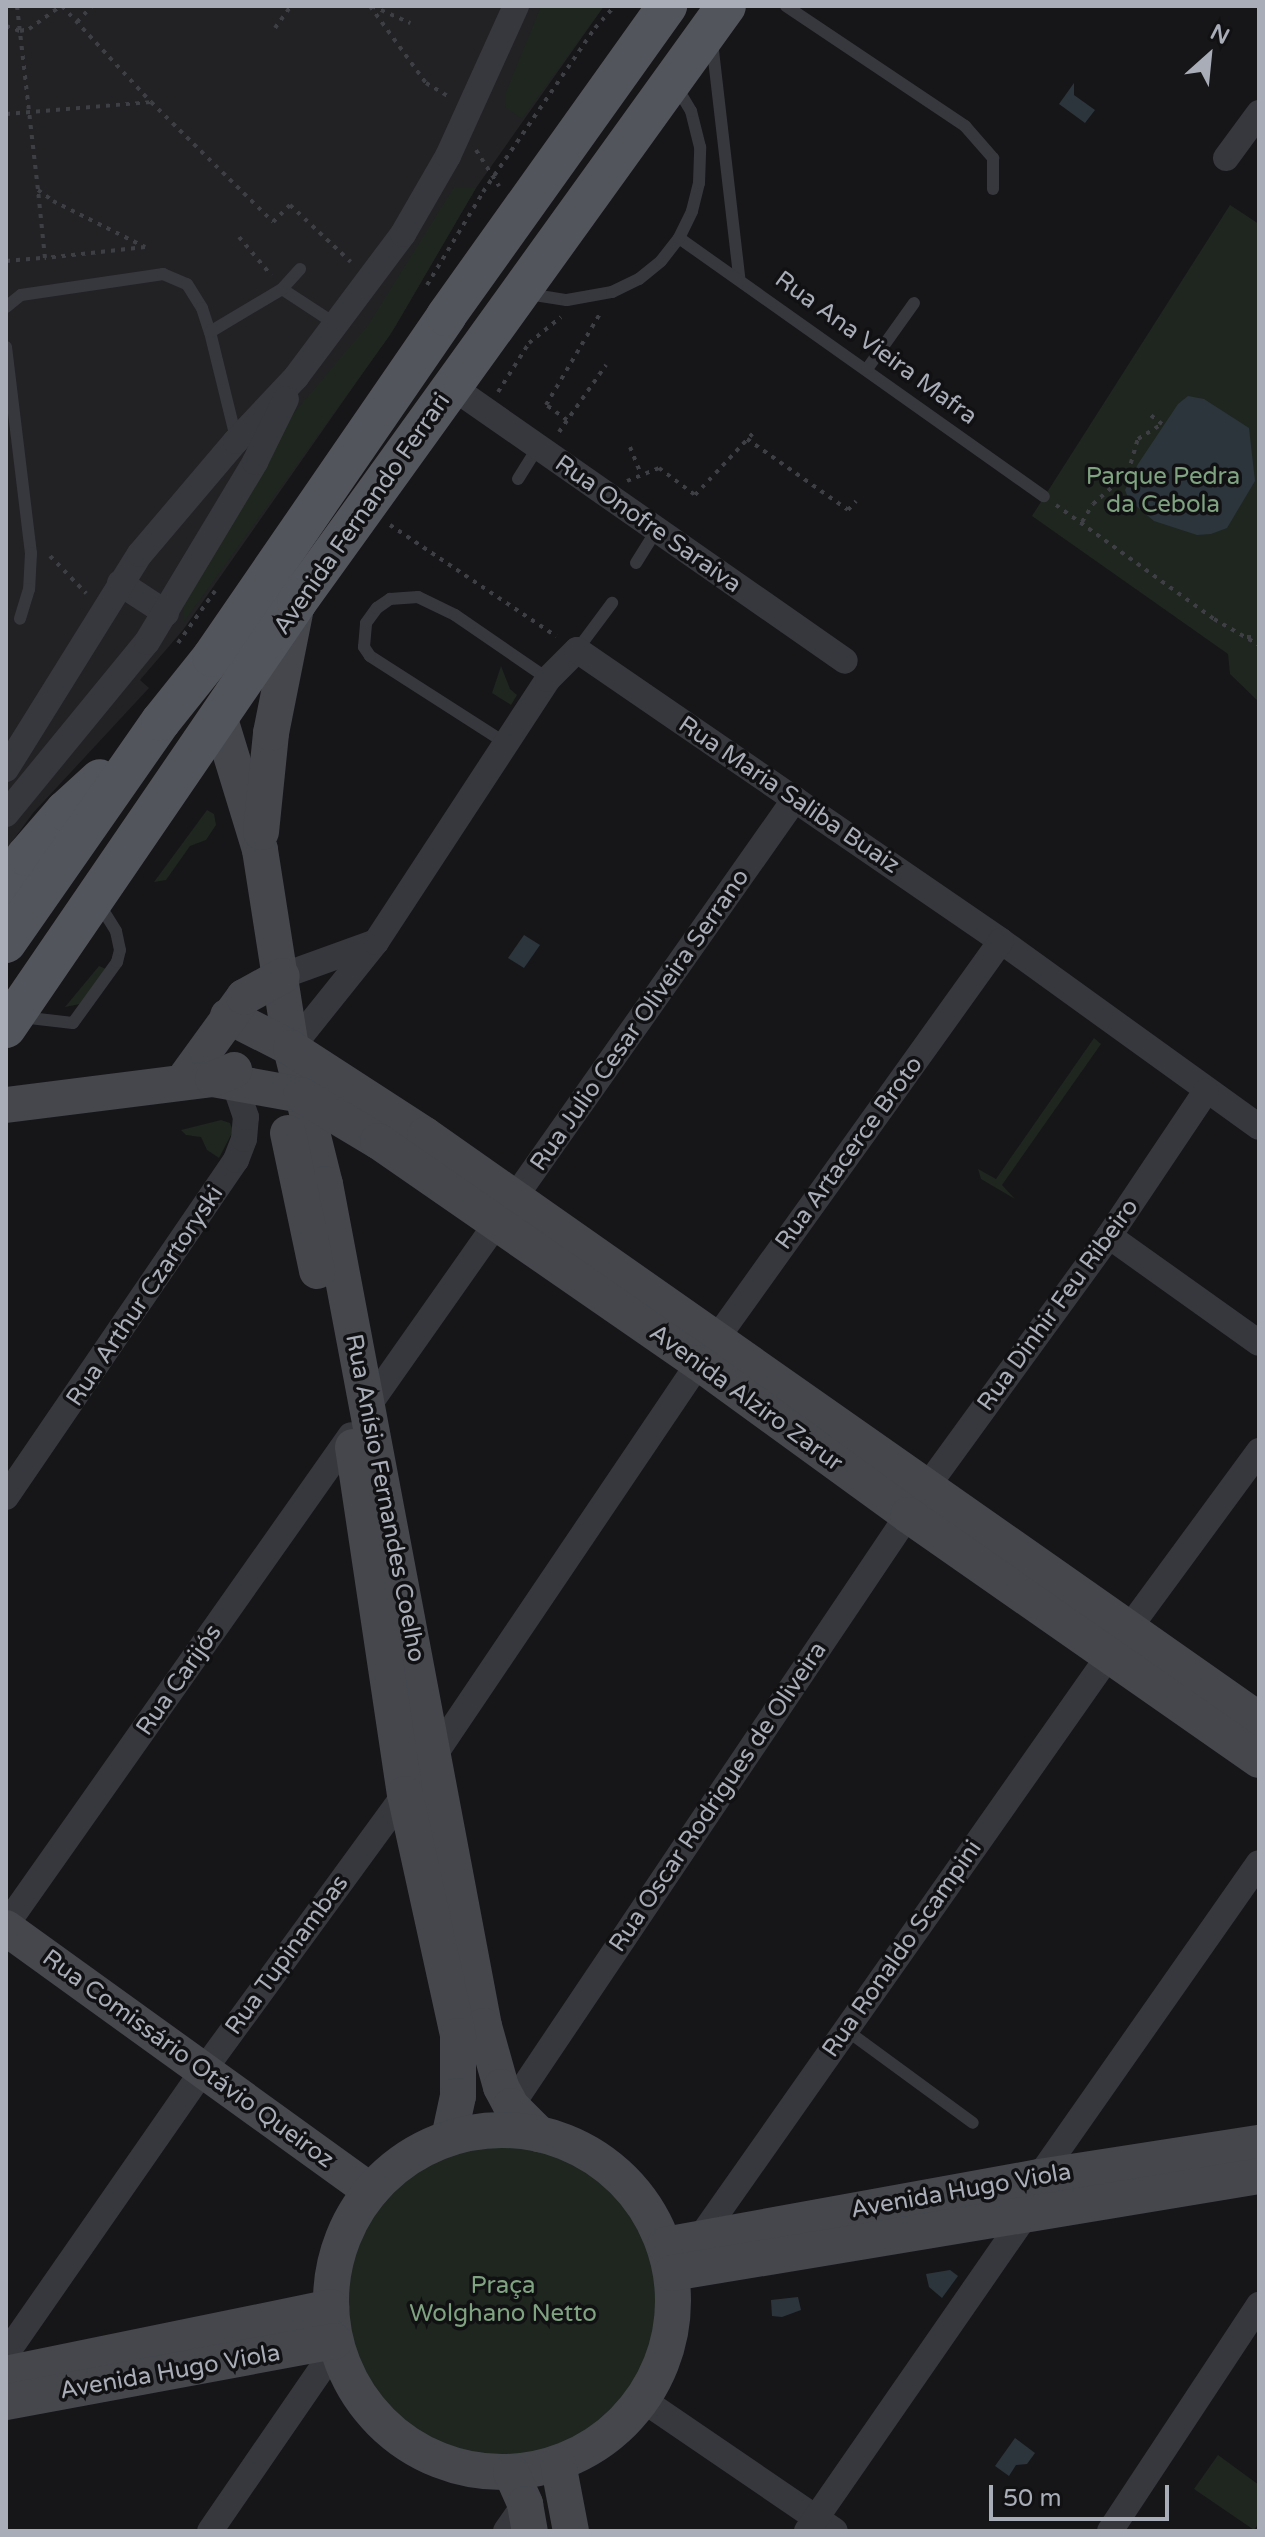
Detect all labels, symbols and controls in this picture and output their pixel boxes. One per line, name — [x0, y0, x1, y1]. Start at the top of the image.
north arrow — [1169, 16, 1249, 96]
text: N — [1206, 19, 1234, 50]
street label: Rua Ana Vieira Mafra — [769, 265, 983, 431]
street label: Avenida Fernando Ferrari — [268, 388, 456, 640]
street label: Rua Onofre Saraiva — [549, 449, 747, 599]
park label: Parque Pedra da Cebola — [1086, 463, 1240, 519]
street label: Rua Maria Saliba Buaiz — [673, 710, 905, 880]
street label: Rua Julio Cesar Oliveira Serrano — [524, 863, 756, 1177]
street label: Rua Artacerce Broto — [769, 1051, 929, 1255]
street label: Rua Arthur Czartoryski — [60, 1180, 230, 1412]
street label: Rua Dinhir Feu Ribeiro — [971, 1193, 1145, 1417]
street label: Avenida Alziro Zarur — [644, 1318, 848, 1478]
street label: Rua Anísio Fernandes Coelho — [339, 1332, 431, 1664]
street label: Rua Carijós — [130, 1619, 228, 1741]
street label: Rua Oscar Rodrigues de Oliveira — [603, 1636, 833, 1958]
street label: Rua Ronaldo Scampini — [816, 1835, 988, 2063]
street label: Rua Tupinambas — [219, 1869, 355, 2041]
street label: Rua Comissário Otávio Queiroz — [37, 1944, 339, 2174]
street label: Avenida Hugo Viola — [848, 2157, 1074, 2225]
park label: Praça Wolghano Netto — [409, 2272, 597, 2328]
street label: Avenida Hugo Viola — [57, 2338, 283, 2406]
scale bar — [993, 2469, 1173, 2519]
text: 50 m — [1003, 2484, 1061, 2513]

